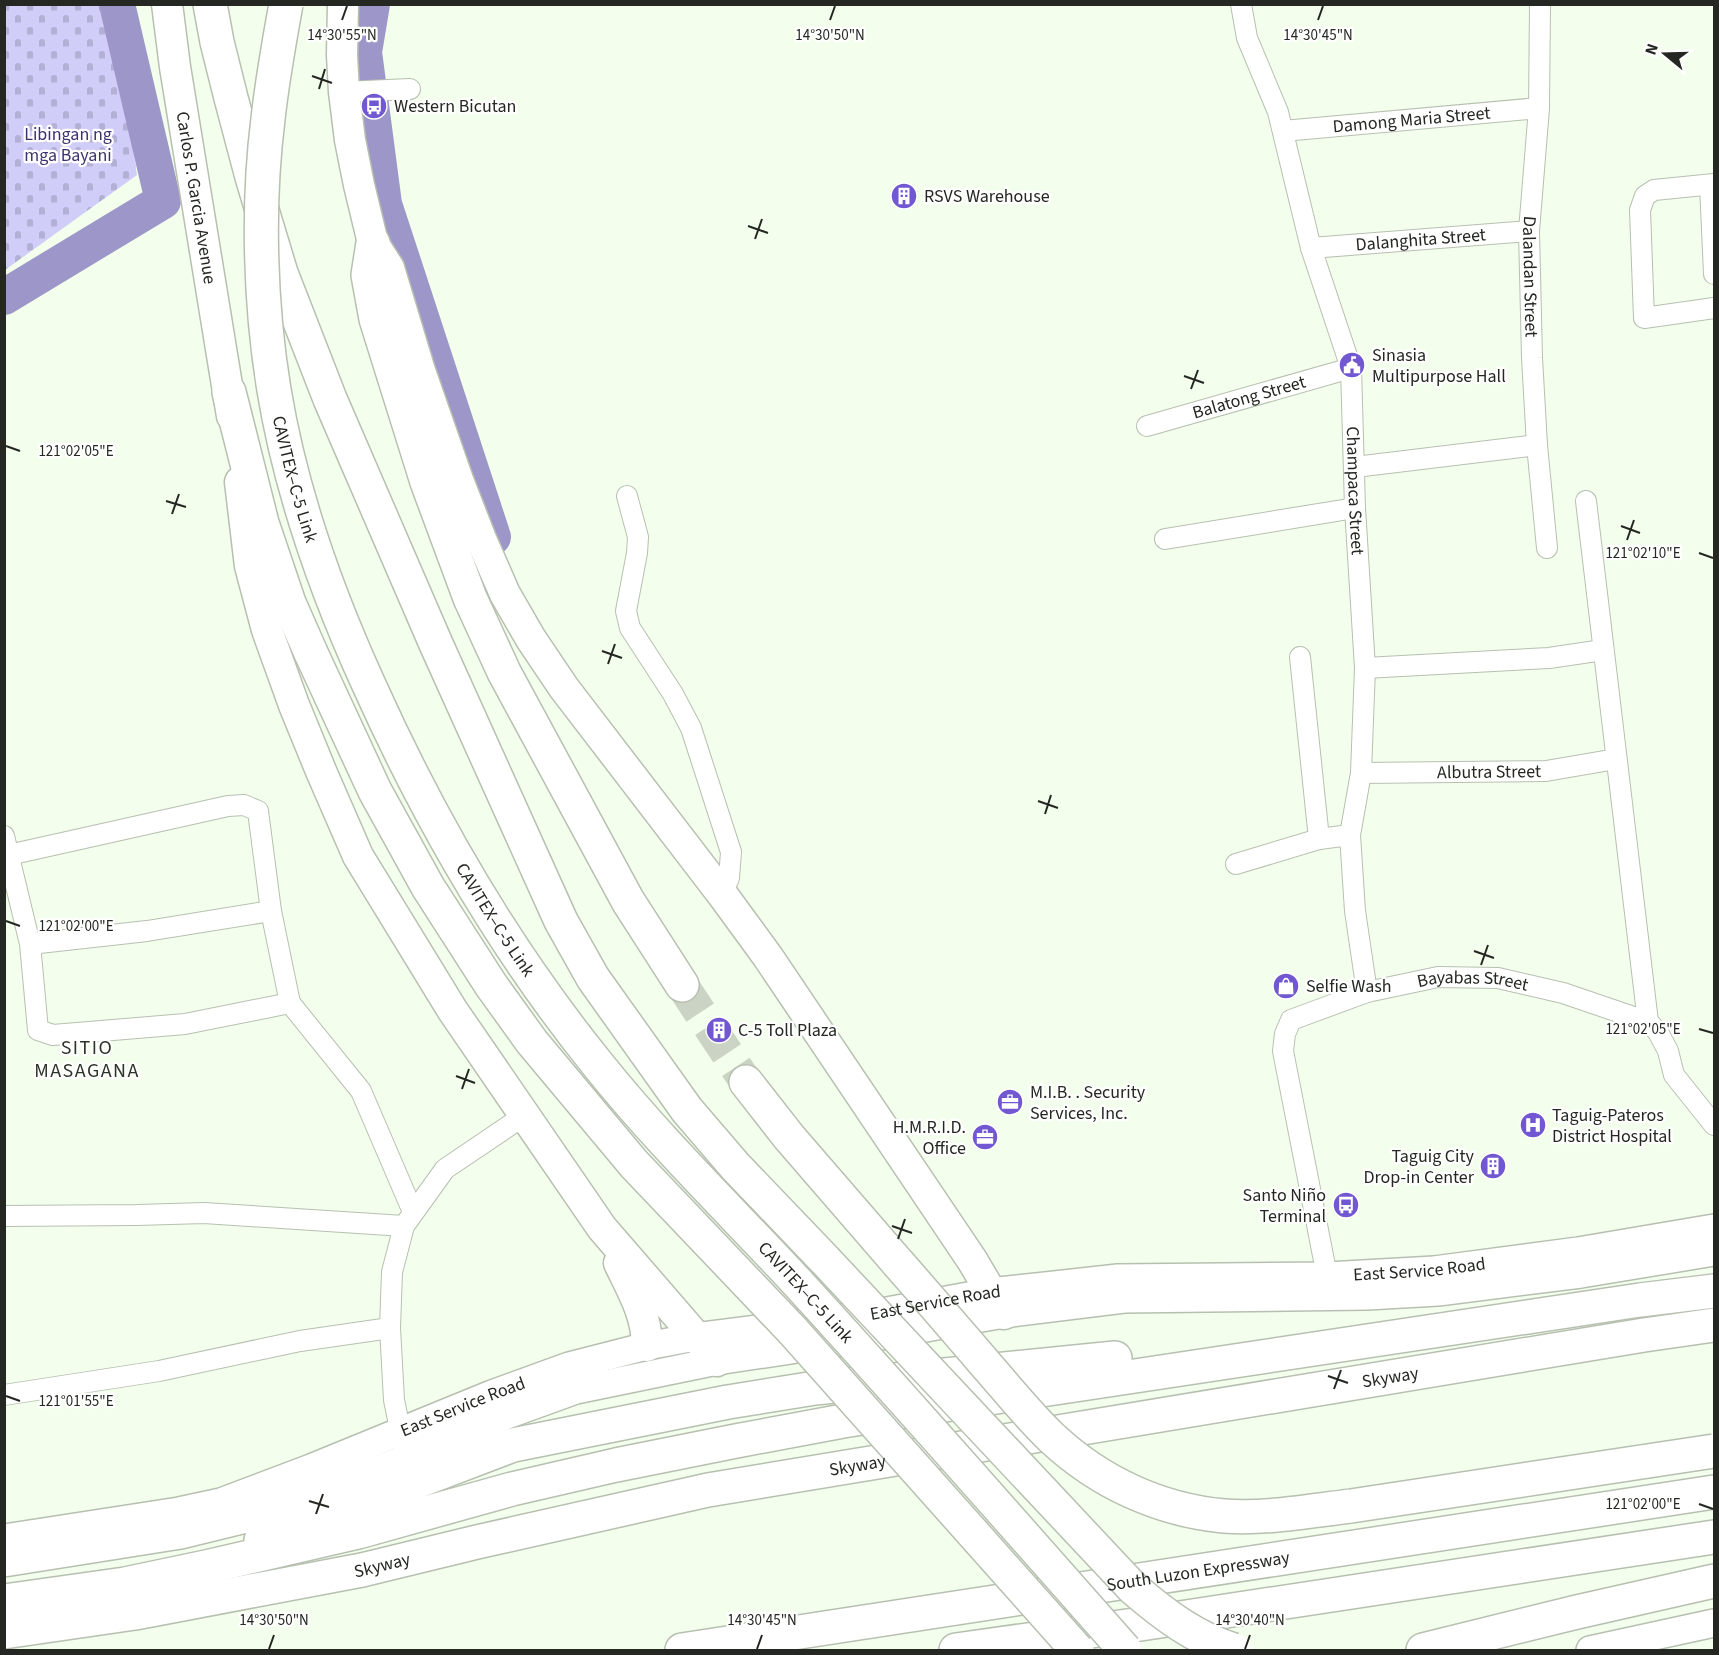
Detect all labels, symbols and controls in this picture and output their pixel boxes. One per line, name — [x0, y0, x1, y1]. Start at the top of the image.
north arrow — [1635, 24, 1695, 84]
text: 14°30'55"N — [307, 25, 377, 46]
text: 14°30'50"N — [795, 25, 865, 46]
text: 14°30'45"N — [1283, 25, 1353, 46]
text: N — [1640, 41, 1664, 58]
bus stop icon: Western Bicutan — [359, 91, 389, 121]
place label: Western Bicutan — [394, 94, 516, 119]
street label: Damong Maria Street — [1332, 100, 1491, 139]
street label: Carlos P. Garcia Avenue — [169, 110, 222, 286]
park label: Libingan ng mga Bayani — [24, 122, 112, 168]
building icon: RSVS Warehouse — [889, 181, 919, 211]
place label: RSVS Warehouse — [924, 184, 1050, 209]
street label: Dalandan Street — [1516, 215, 1544, 338]
street label: Dalanghita Street — [1355, 222, 1487, 257]
place label: Sinasia Multipurpose Hall — [1372, 343, 1506, 389]
public building icon: Sinasia Multipurpose Hall — [1337, 350, 1367, 380]
street label: Balatong Street — [1190, 370, 1308, 425]
street label: CAVITEX–C-5 Link — [266, 414, 324, 546]
street label: Champaca Street — [1340, 426, 1370, 556]
text: 121°02'05"E — [38, 441, 114, 462]
text: 121°02'10"E — [1605, 543, 1681, 564]
street label: Albutra Street — [1437, 759, 1541, 785]
street label: CAVITEX–C-5 Link — [449, 858, 540, 982]
text: 121°02'00"E — [38, 916, 114, 937]
street label: Bayabas Street — [1415, 965, 1531, 998]
shop icon: Selfie Wash — [1271, 971, 1301, 1001]
place label: Selfie Wash — [1306, 974, 1392, 999]
building icon: C-5 Toll Plaza — [704, 1015, 734, 1045]
place label: C-5 Toll Plaza — [738, 1018, 837, 1043]
text: 121°02'05"E — [1605, 1019, 1681, 1040]
district label: SITIO MASAGANA — [34, 1034, 140, 1085]
place label: M.I.B. . Security Services, Inc. — [1030, 1080, 1146, 1126]
office icon: M.I.B. . Security Services, Inc. — [995, 1087, 1025, 1117]
place label: Taguig-Pateros District Hospital — [1552, 1103, 1672, 1149]
hospital icon: Taguig-Pateros District Hospital — [1518, 1110, 1548, 1140]
place label: H.M.R.I.D. Office — [893, 1115, 966, 1161]
office icon: H.M.R.I.D. Office — [970, 1122, 1000, 1152]
place label: Taguig City Drop-in Center — [1363, 1144, 1475, 1190]
building icon: Taguig City Drop-in Center — [1478, 1151, 1508, 1181]
place label: Santo Niño Terminal — [1243, 1183, 1326, 1229]
bus stop icon: Santo Niño Terminal — [1331, 1190, 1361, 1220]
street label: CAVITEX–C-5 Link — [752, 1236, 859, 1349]
street label: East Service Road — [1353, 1251, 1487, 1288]
street label: East Service Road — [868, 1279, 1002, 1327]
street label: Skyway — [1360, 1360, 1421, 1395]
street label: East Service Road — [397, 1371, 529, 1443]
text: 121°01'55"E — [38, 1391, 114, 1412]
street label: Skyway — [827, 1449, 888, 1483]
text: 121°02'00"E — [1605, 1494, 1681, 1515]
street label: South Luzon Expressway — [1105, 1545, 1292, 1598]
street label: Skyway — [352, 1547, 413, 1584]
text: 14°30'50"N — [239, 1610, 309, 1631]
text: 14°30'45"N — [727, 1610, 797, 1631]
text: 14°30'40"N — [1215, 1610, 1285, 1631]

